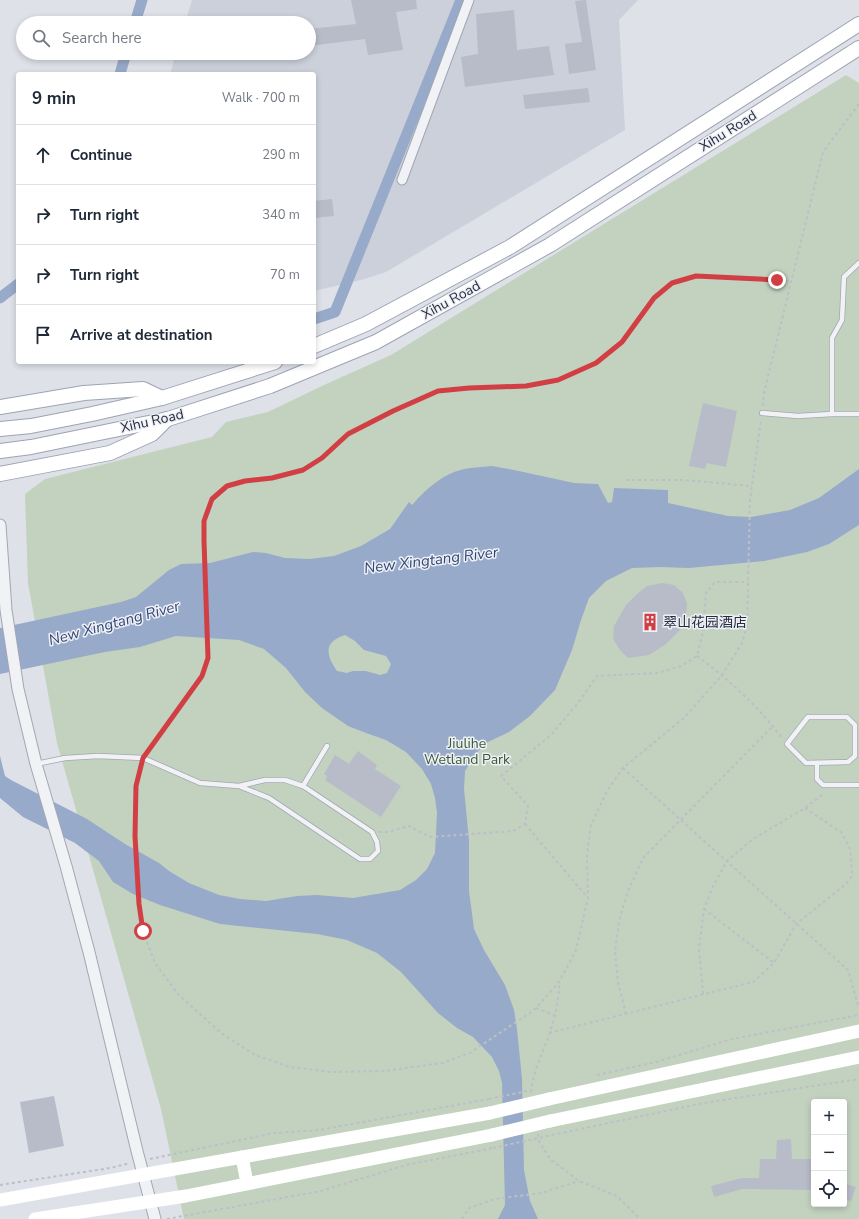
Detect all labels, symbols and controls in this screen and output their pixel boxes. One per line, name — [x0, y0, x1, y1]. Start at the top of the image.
search box — [16, 16, 316, 60]
icon: search — [30, 27, 52, 49]
text: Search here — [62, 28, 142, 48]
text: 9 min — [32, 87, 76, 110]
text: Walk · 700 m — [222, 89, 300, 107]
street label: Xihu Road — [696, 106, 760, 156]
icon: ahead — [32, 144, 54, 166]
text: Continue — [70, 145, 132, 165]
text: 290 m — [262, 146, 300, 164]
icon: right — [32, 204, 54, 226]
text: Turn right — [70, 205, 139, 225]
text: 340 m — [262, 206, 300, 224]
icon: right — [32, 264, 54, 286]
text: Turn right — [70, 265, 139, 285]
text: 70 m — [270, 266, 300, 284]
route end — [768, 271, 786, 289]
street label: Xihu Road — [418, 276, 484, 324]
icon: arrive — [32, 324, 54, 346]
text: Arrive at destination — [70, 325, 213, 345]
street label: Xihu Road — [119, 405, 185, 437]
water label: New Xingtang River — [363, 542, 500, 578]
water label: New Xingtang River — [46, 596, 182, 650]
building icon: 翠山花园酒店 — [640, 612, 660, 632]
place label: 翠山花园酒店 — [663, 613, 747, 632]
park label: Jiulihe Wetland Park — [424, 734, 511, 769]
route start — [134, 922, 152, 940]
map controls — [811, 1099, 847, 1207]
button: + — [811, 1099, 847, 1135]
button: − — [811, 1135, 847, 1171]
button: locate — [811, 1171, 847, 1207]

